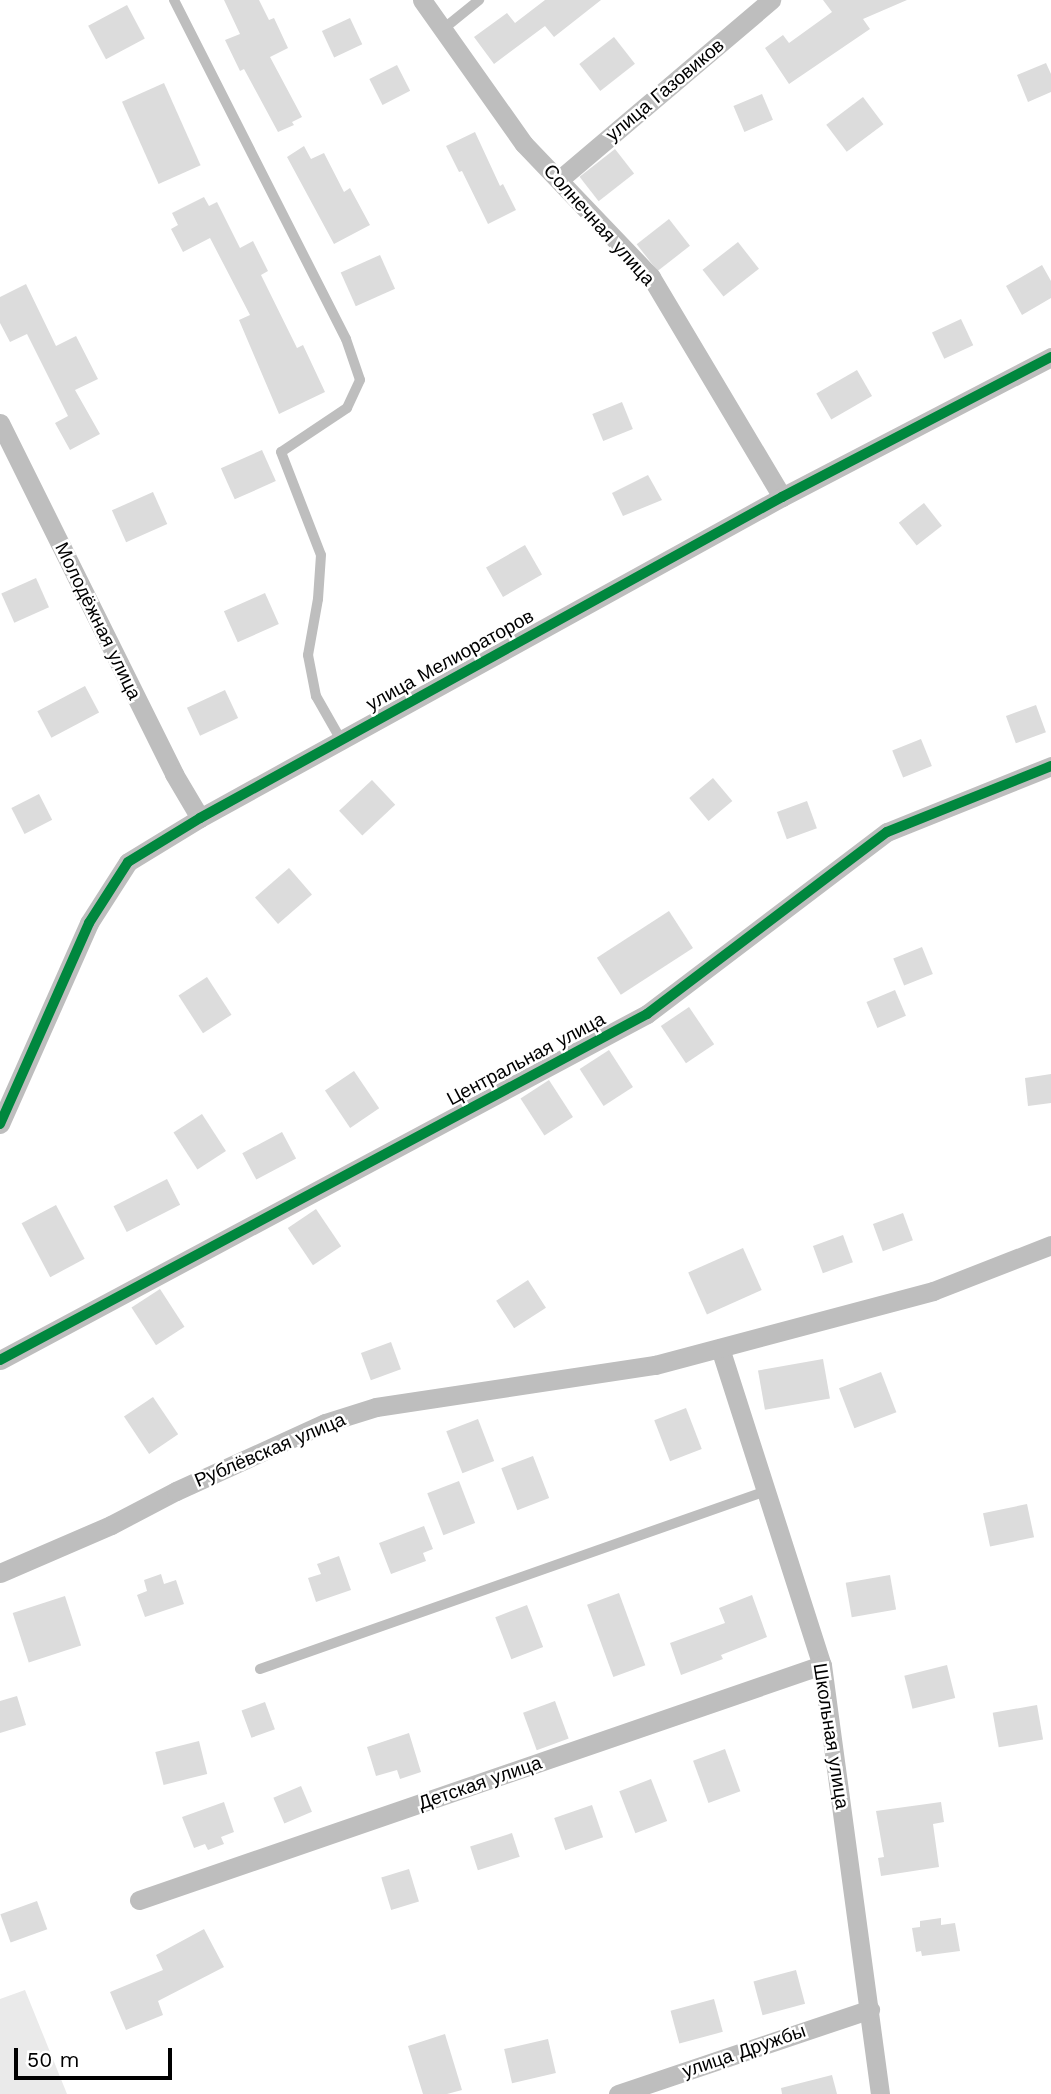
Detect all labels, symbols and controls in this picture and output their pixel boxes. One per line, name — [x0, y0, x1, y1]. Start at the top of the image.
street label: улица Газовиков — [601, 34, 729, 146]
street label: Солнечная улица — [539, 160, 659, 290]
street label: Молодёжная улица — [50, 539, 146, 703]
street label: улица Мелиораторов — [362, 604, 538, 716]
street label: Центральная улица — [443, 1008, 609, 1110]
street label: Рублёвская улица — [191, 1408, 349, 1492]
street label: Школьная улица — [808, 1662, 854, 1810]
street label: Детская улица — [415, 1751, 545, 1815]
street label: улица Дружбы — [679, 2019, 809, 2083]
scale bar — [18, 2035, 175, 2078]
text: 50 m — [27, 2047, 79, 2072]

